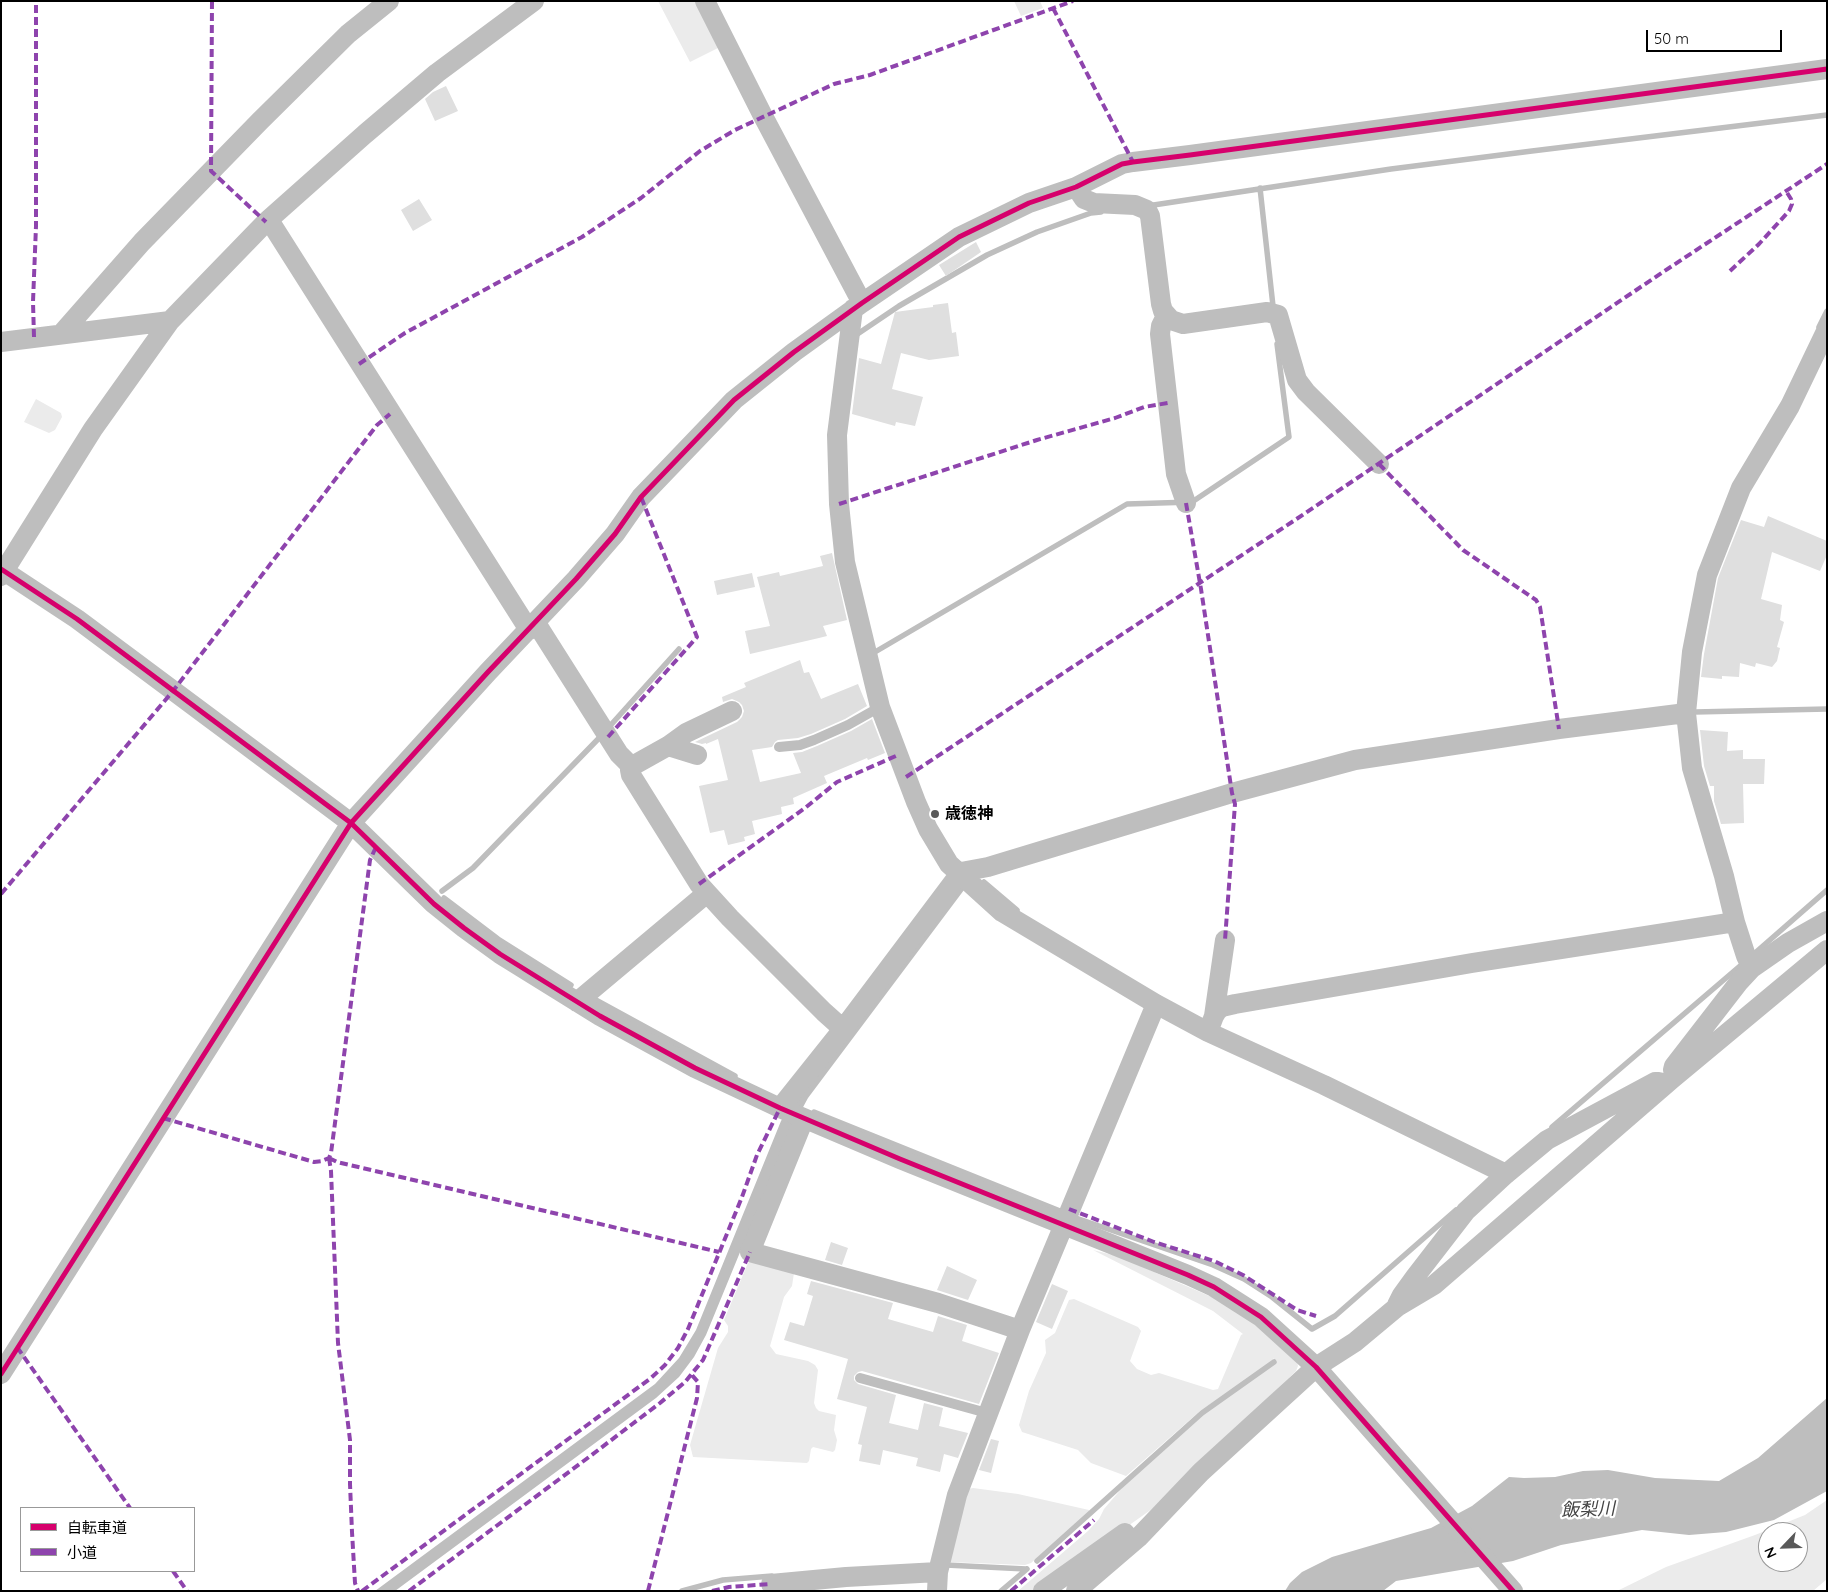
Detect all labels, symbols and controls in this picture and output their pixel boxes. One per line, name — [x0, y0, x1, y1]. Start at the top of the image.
scale bar — [1648, 20, 1784, 52]
text: 50 m — [1654, 29, 1689, 48]
place label: 歳徳神 — [945, 804, 993, 824]
marker: 歳徳神 — [929, 808, 941, 820]
water label: 飯梨川 — [1561, 1498, 1615, 1522]
legend — [20, 1507, 195, 1572]
text: 自転車道 — [67, 1518, 127, 1537]
north arrow — [1758, 1522, 1808, 1572]
text: 小道 — [67, 1543, 97, 1562]
text: N — [1760, 1544, 1781, 1561]

